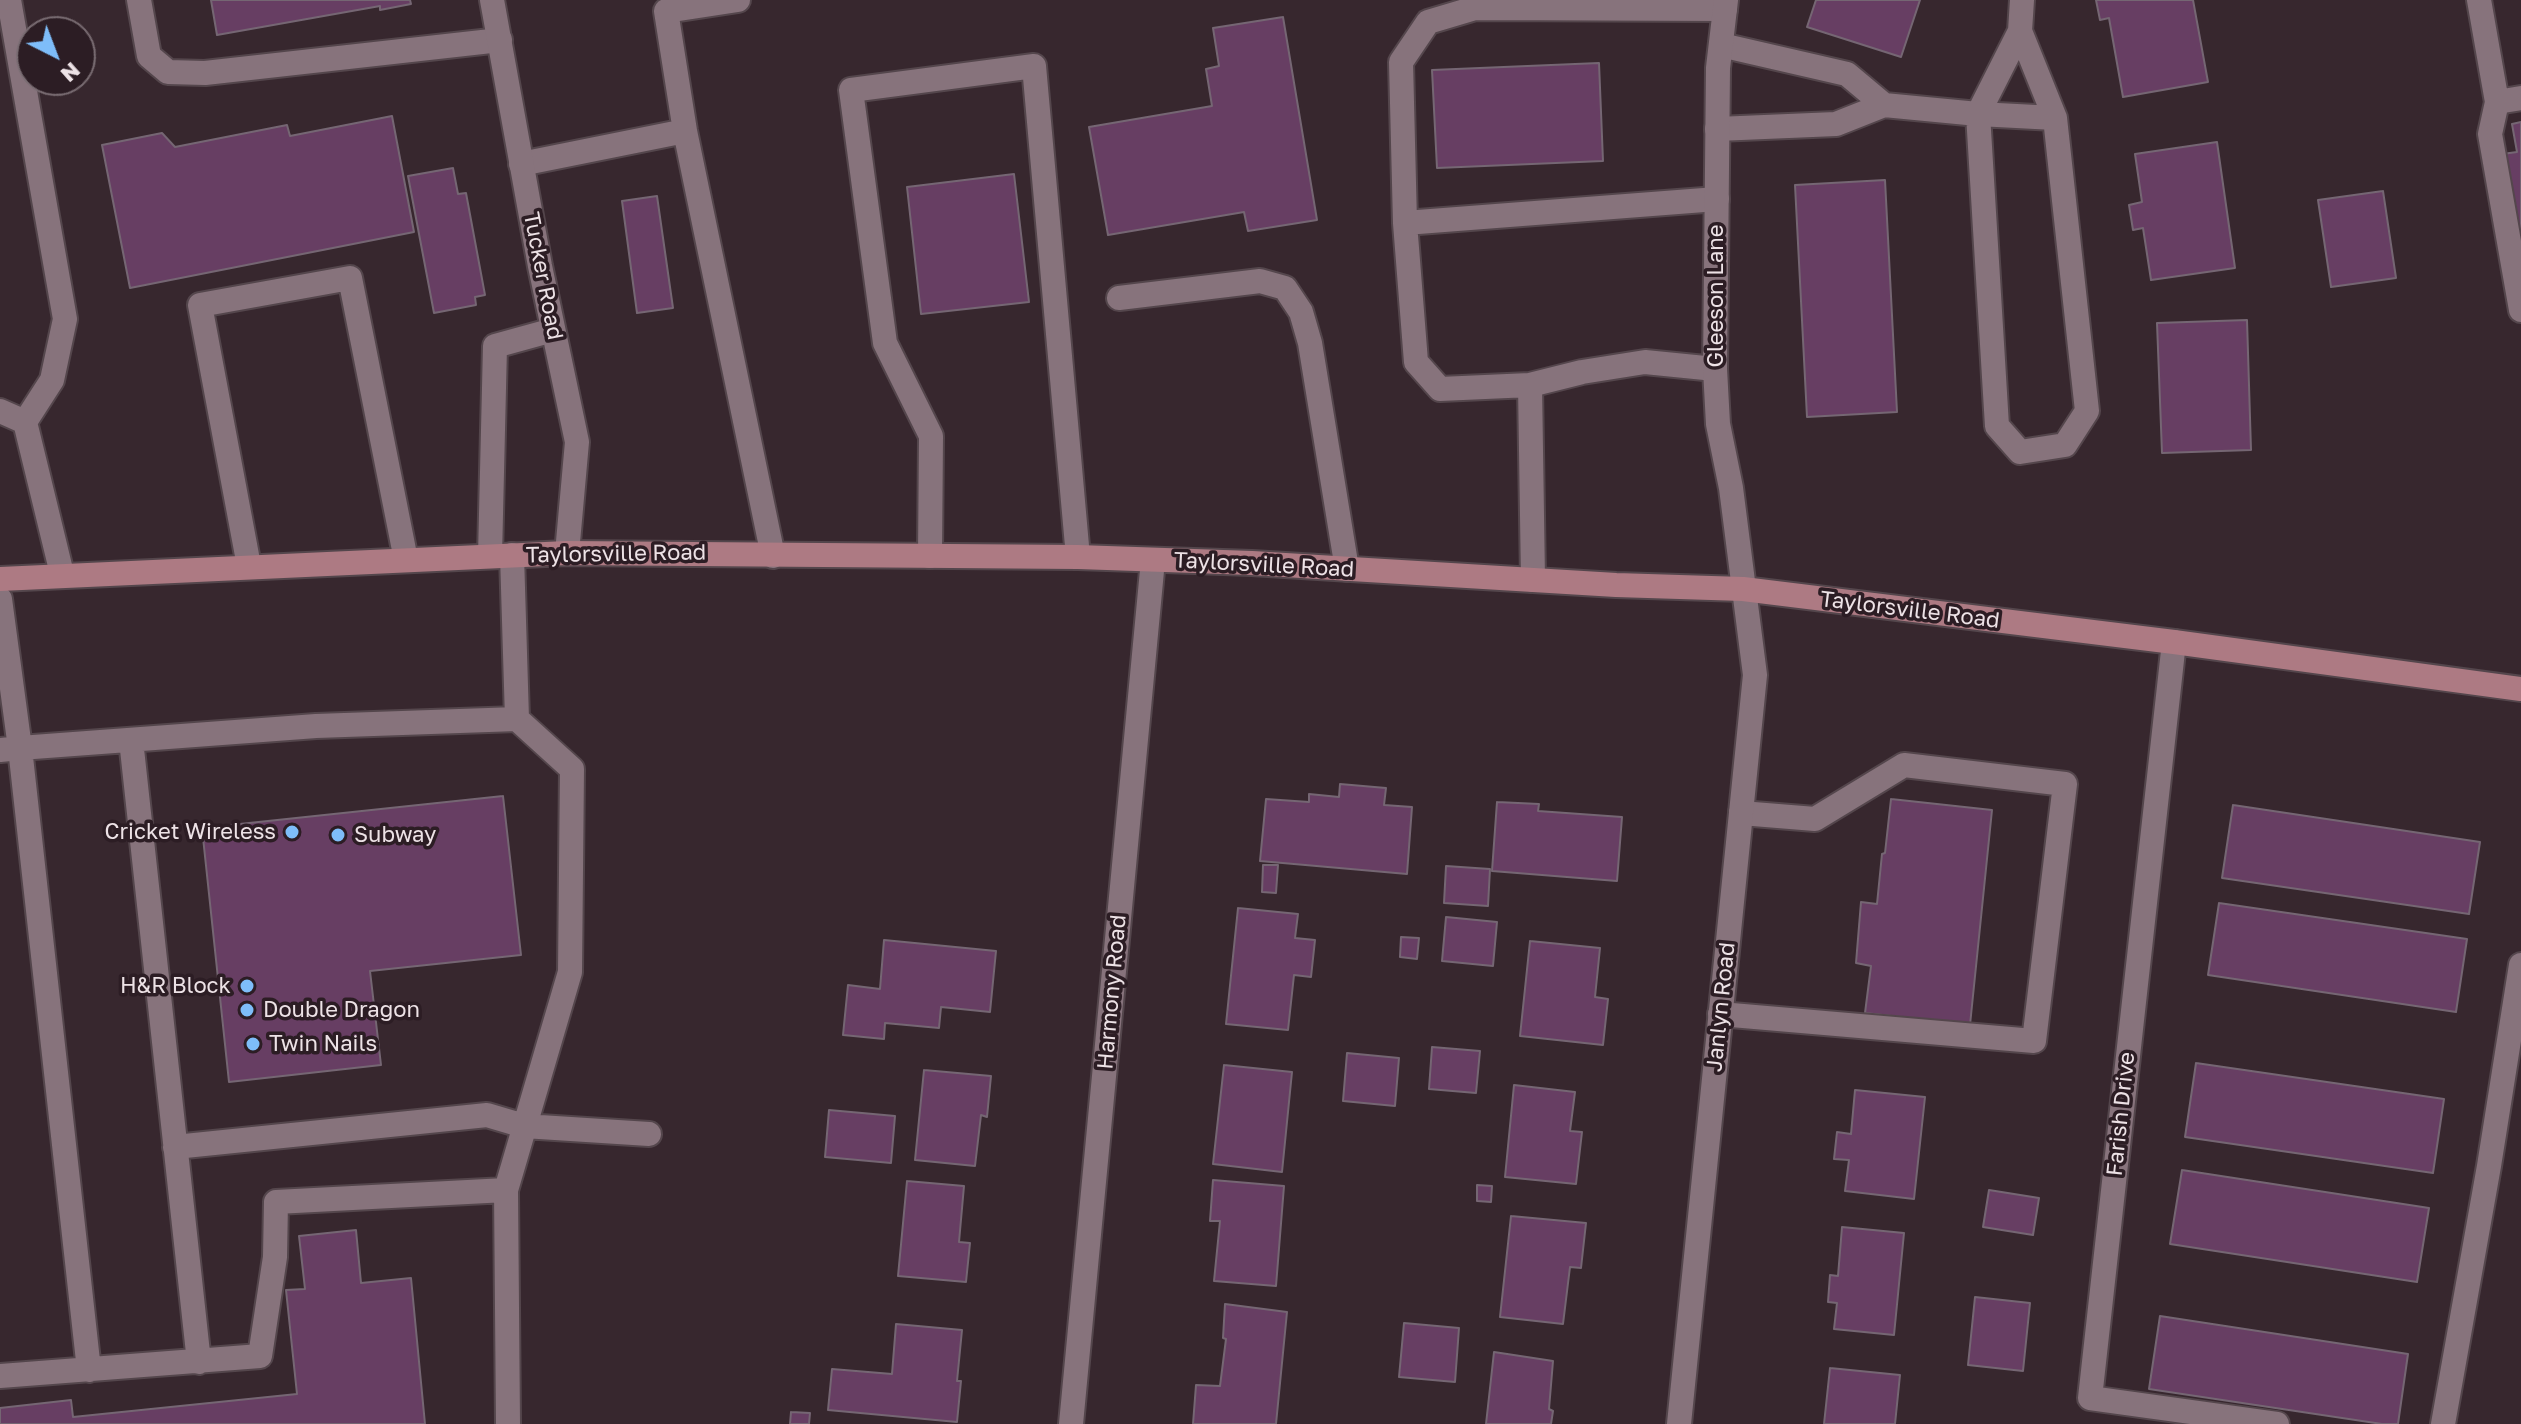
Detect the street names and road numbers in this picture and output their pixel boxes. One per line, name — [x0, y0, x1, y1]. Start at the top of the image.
street label: Tucker Road — [518, 210, 568, 342]
street label: Gleeson Lane — [1703, 224, 1729, 368]
street label: Taylorsville Road — [526, 539, 706, 569]
street label: Taylorsville Road — [1173, 547, 1355, 583]
street label: Taylorsville Road — [1819, 586, 2001, 634]
street label: Harmony Road — [1092, 914, 1132, 1070]
street label: Janlyn Road — [1701, 941, 1741, 1073]
street label: Farish Drive — [2101, 1051, 2141, 1177]

